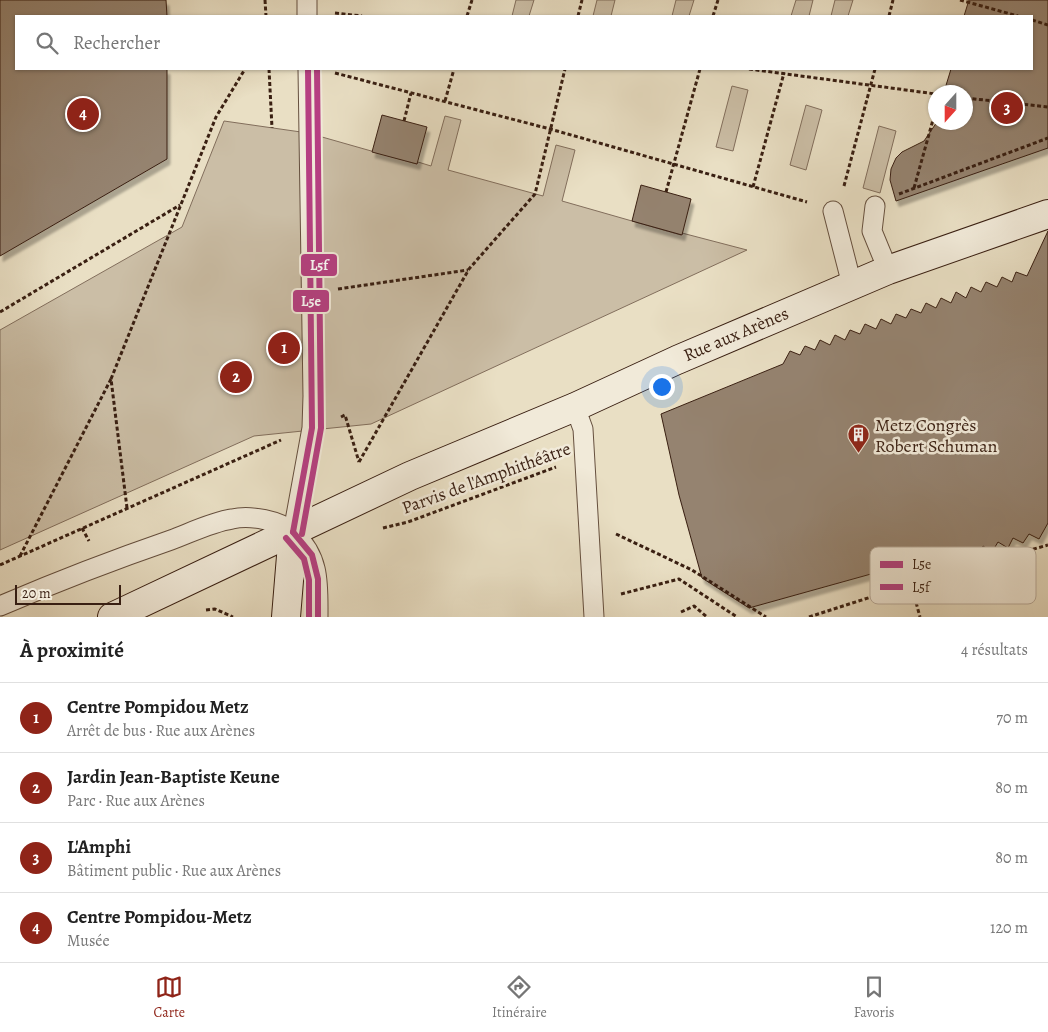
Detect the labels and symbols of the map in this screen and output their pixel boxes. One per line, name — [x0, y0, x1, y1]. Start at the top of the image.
north arrow — [928, 85, 973, 130]
pin: 3 — [991, 89, 1023, 127]
pin: 4 — [67, 95, 99, 133]
line badge: L5f — [300, 253, 338, 277]
text: L5f — [310, 256, 330, 275]
line badge: L5e — [292, 289, 330, 313]
text: L5e — [301, 292, 321, 311]
street label: Rue aux Arènes — [680, 301, 792, 367]
pin: 1 — [268, 329, 300, 367]
pin: 2 — [220, 358, 252, 396]
your location — [649, 374, 675, 400]
place label: Metz Congrès Robert Schuman — [875, 413, 998, 458]
building icon: Metz Congrès Robert Schuman — [847, 423, 871, 454]
street label: Parvis de l'Amphithéâtre — [398, 436, 574, 520]
legend — [870, 547, 1036, 604]
text: L5e — [912, 555, 931, 574]
text: L5f — [912, 578, 932, 597]
scale bar — [15, 582, 121, 605]

